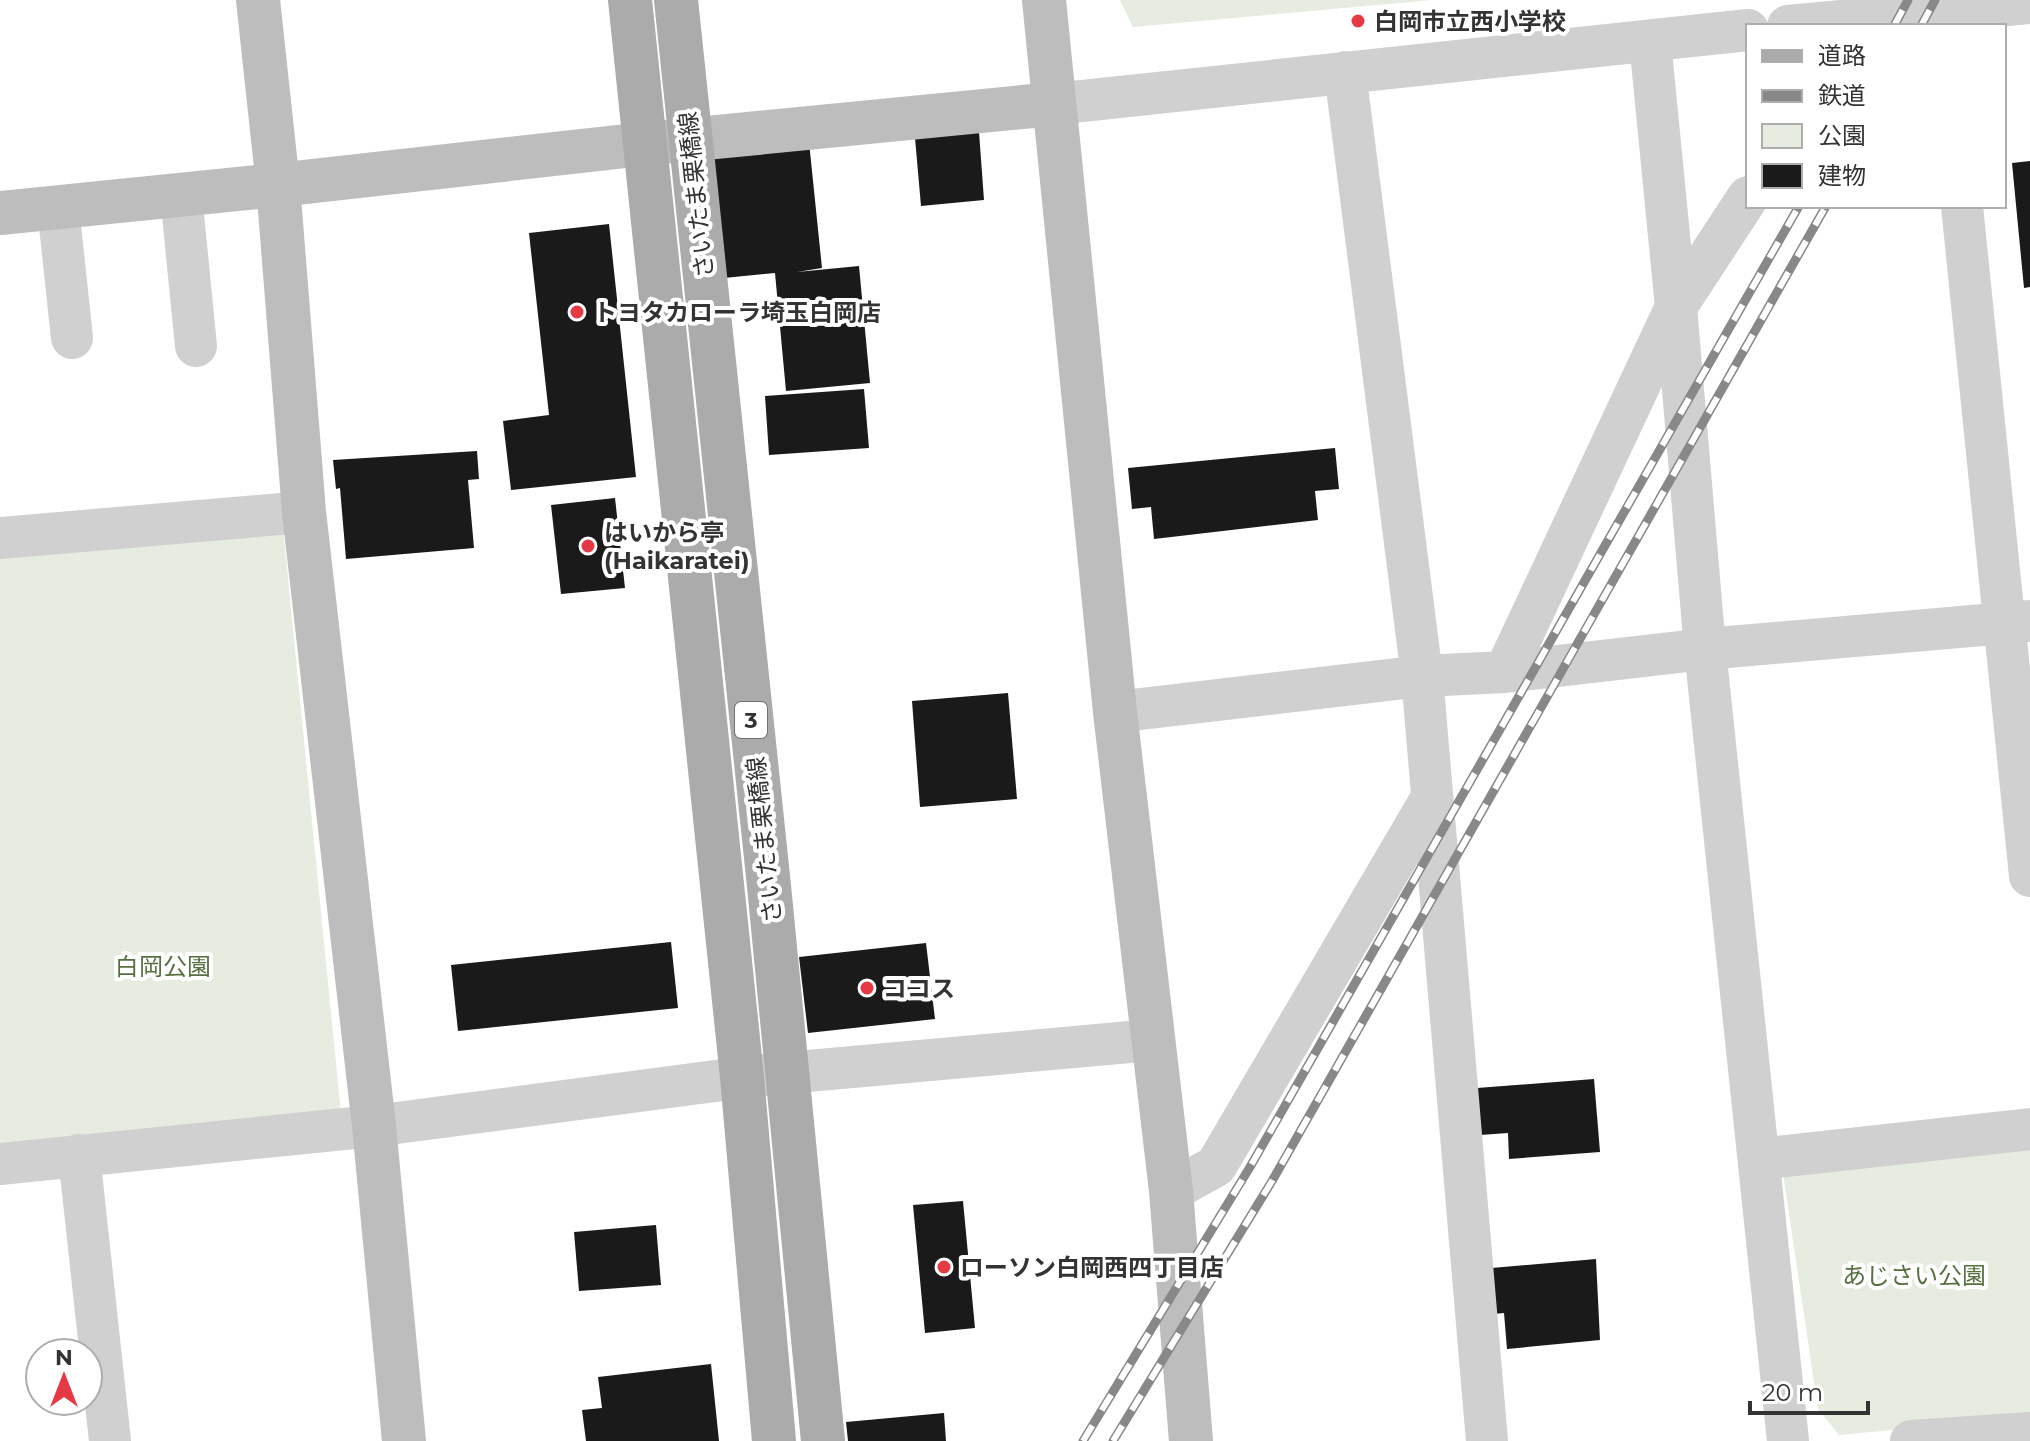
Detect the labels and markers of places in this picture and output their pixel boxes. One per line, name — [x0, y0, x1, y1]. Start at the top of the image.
place label: 白岡市立西小学校 — [1374, 7, 1566, 36]
marker: 白岡市立西小学校 — [1349, 12, 1367, 30]
place label: トヨタカローラ埼玉白岡店 — [593, 298, 881, 327]
marker: トヨタカローラ埼玉白岡店 — [568, 303, 586, 321]
place label: はいから亭 (Haikaratei) — [604, 518, 750, 575]
marker: はいから亭 (Haikaratei) — [579, 537, 597, 555]
place label: ココス — [883, 974, 955, 1003]
marker: ココス — [858, 979, 876, 997]
place label: ローソン白岡西四丁目店 — [960, 1253, 1224, 1282]
marker: ローソン白岡西四丁目店 — [935, 1258, 953, 1276]

